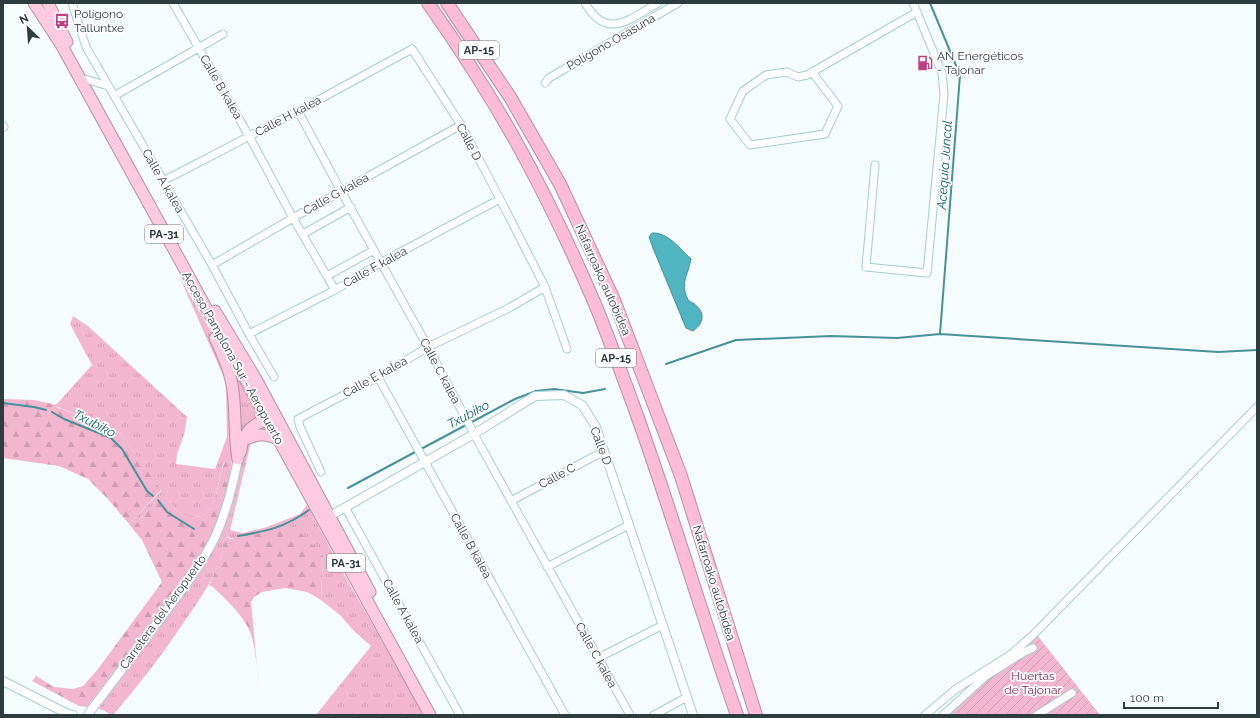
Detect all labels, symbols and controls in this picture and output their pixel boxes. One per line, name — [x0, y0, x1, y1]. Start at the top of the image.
place label: Polígono Talluntxe — [74, 7, 124, 35]
north arrow — [8, 8, 48, 48]
street label: Polígono Osasuna — [564, 11, 658, 73]
text: N — [17, 12, 31, 27]
bus stop icon: Polígono Talluntxe — [53, 12, 71, 30]
road number: AP-15 — [459, 41, 499, 59]
place label: AN Energéticos - Tajonar — [937, 49, 1023, 77]
street label: Calle B kalea — [197, 52, 245, 122]
fuel station icon: AN Energéticos - Tajonar — [916, 54, 934, 72]
street label: Calle H kalea — [252, 93, 324, 139]
water label: Acequia Juncal — [934, 119, 955, 211]
street label: Calle D — [453, 121, 485, 163]
street label: Calle A kalea — [139, 147, 187, 215]
street label: Calle G kalea — [301, 170, 371, 218]
street label: Nafarroako autobidea — [572, 222, 634, 338]
road number: PA-31 — [145, 225, 183, 243]
street label: Calle F kalea — [341, 244, 409, 290]
street label: Acceso Pamplona Sur - Aeropuerto — [179, 269, 287, 447]
street label: Calle C kalea — [417, 336, 463, 406]
road number: AP-15 — [596, 349, 636, 367]
street label: Calle E kalea — [340, 354, 410, 400]
water label: Txubiko — [445, 397, 492, 432]
water label: Txubiko — [71, 407, 118, 440]
street label: Calle D — [587, 425, 615, 468]
street label: Calle C — [536, 461, 578, 491]
street label: Calle B kalea — [447, 511, 495, 581]
street label: Nafarroako autobidea — [690, 524, 738, 642]
street label: Carretera del Aeropuerto — [117, 552, 209, 672]
road number: PA-31 — [327, 554, 365, 572]
street label: Calle A kalea — [380, 576, 426, 646]
street label: Calle C kalea — [572, 620, 620, 690]
park label: Huertas de Tajonar — [1004, 669, 1062, 697]
scale bar — [1124, 684, 1218, 710]
text: 100 m — [1130, 691, 1164, 705]

